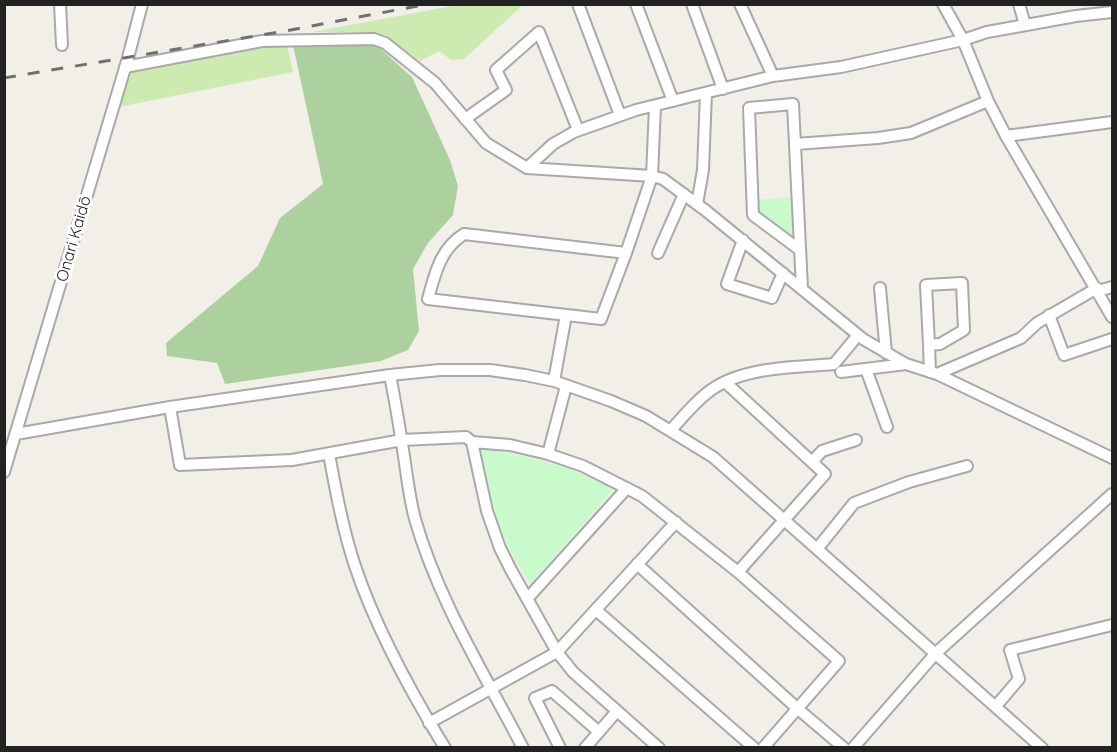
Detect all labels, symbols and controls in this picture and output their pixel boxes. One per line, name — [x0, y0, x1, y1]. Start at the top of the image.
street label: Onari Kaidō — [53, 194, 95, 284]

